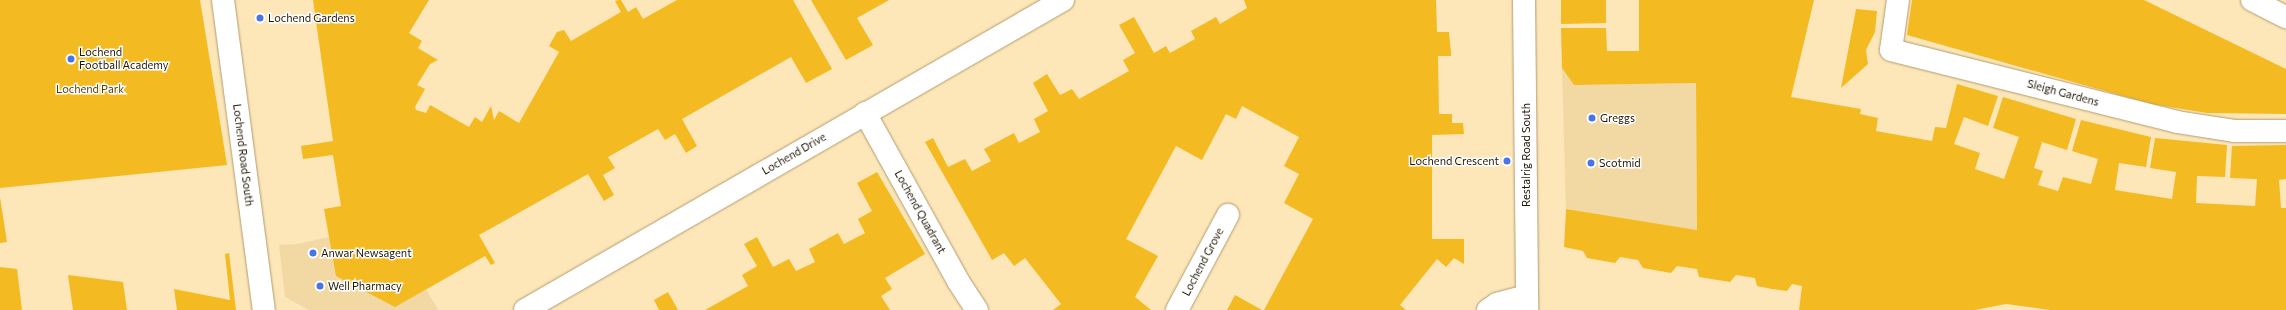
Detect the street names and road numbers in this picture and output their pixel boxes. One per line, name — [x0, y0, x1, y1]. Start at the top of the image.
street label: Sleigh Gardens — [2026, 77, 2100, 109]
street label: Lochend Road South — [230, 103, 256, 207]
street label: Restalrig Road South — [1519, 103, 1533, 207]
street label: Lochend Drive — [760, 130, 828, 178]
street label: Lochend Quadrant — [892, 168, 948, 256]
street label: Lochend Grove — [1180, 226, 1226, 298]

